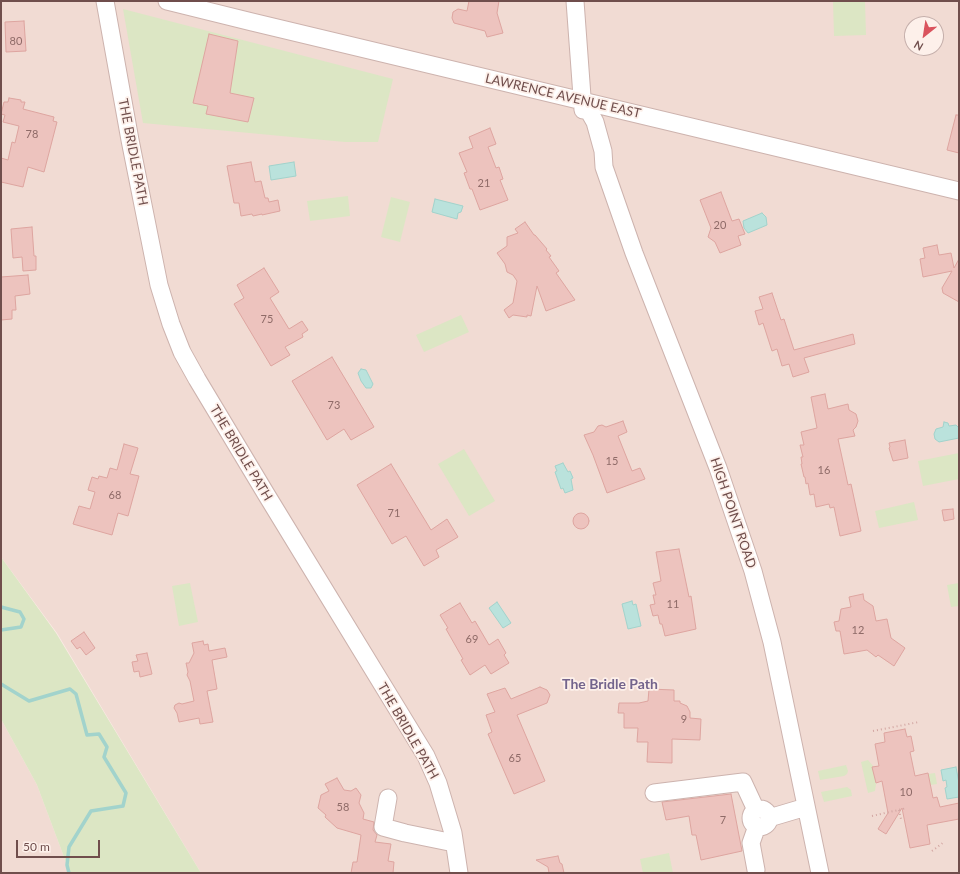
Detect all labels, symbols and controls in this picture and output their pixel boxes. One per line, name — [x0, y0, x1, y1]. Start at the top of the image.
north arrow — [904, 16, 944, 56]
house number: 80 — [10, 34, 22, 48]
text: N — [911, 38, 925, 54]
street label: LAWRENCE AVENUE EAST — [484, 70, 642, 122]
street label: THE BRIDLE PATH — [115, 97, 151, 207]
house number: 78 — [26, 127, 38, 141]
house number: 21 — [478, 176, 490, 190]
house number: 20 — [714, 218, 726, 232]
house number: 75 — [261, 312, 273, 326]
house number: 73 — [328, 398, 340, 412]
street label: THE BRIDLE PATH — [206, 402, 276, 504]
house number: 15 — [606, 454, 618, 468]
street label: HIGH POINT ROAD — [707, 456, 759, 570]
house number: 16 — [818, 463, 830, 477]
house number: 68 — [109, 488, 121, 502]
house number: 71 — [388, 506, 400, 520]
house number: 11 — [667, 597, 679, 611]
house number: 12 — [852, 623, 864, 637]
house number: 69 — [466, 632, 478, 646]
district label: The Bridle Path — [562, 676, 658, 692]
street label: THE BRIDLE PATH — [374, 680, 442, 782]
house number: 9 — [681, 712, 687, 726]
house number: 65 — [509, 751, 521, 765]
house number: 10 — [900, 785, 912, 799]
house number: 58 — [337, 800, 349, 814]
house number: 7 — [720, 813, 726, 827]
scale bar — [18, 832, 102, 858]
text: 50 m — [23, 839, 50, 854]

